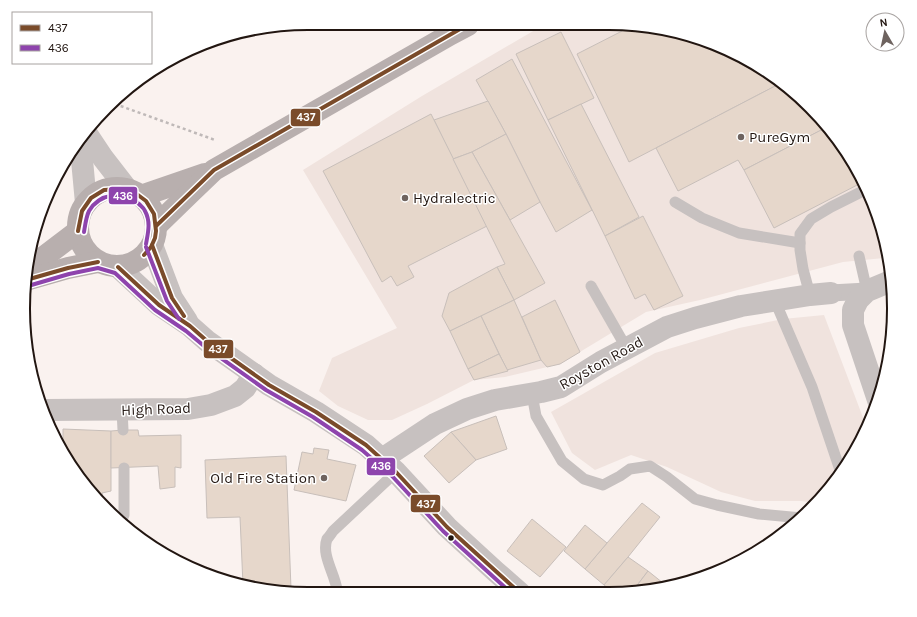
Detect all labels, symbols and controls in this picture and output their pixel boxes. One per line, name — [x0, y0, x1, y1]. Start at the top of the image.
legend — [12, 12, 152, 64]
north arrow — [865, 12, 905, 52]
text: N — [879, 16, 888, 30]
text: 437 — [48, 21, 68, 35]
text: 436 — [48, 41, 69, 55]
line badge: 437 — [290, 108, 321, 127]
text: 437 — [297, 111, 316, 124]
place label: PureGym — [749, 128, 810, 146]
marker: PureGym — [736, 132, 746, 142]
line badge: 436 — [108, 186, 138, 205]
place label: Hydralectric — [413, 189, 496, 207]
text: 436 — [113, 190, 133, 203]
marker: Hydralectric — [400, 193, 410, 203]
street label: Royston Road — [556, 333, 646, 393]
line badge: 437 — [203, 339, 234, 359]
text: 437 — [209, 343, 228, 356]
street label: High Road — [121, 399, 191, 419]
line badge: 436 — [366, 457, 396, 476]
text: 436 — [371, 460, 391, 473]
place label: Old Fire Station — [210, 469, 316, 487]
marker: Old Fire Station — [319, 473, 329, 483]
line badge: 437 — [410, 494, 441, 513]
text: 437 — [417, 498, 436, 511]
unlabelled marker — [446, 533, 456, 543]

